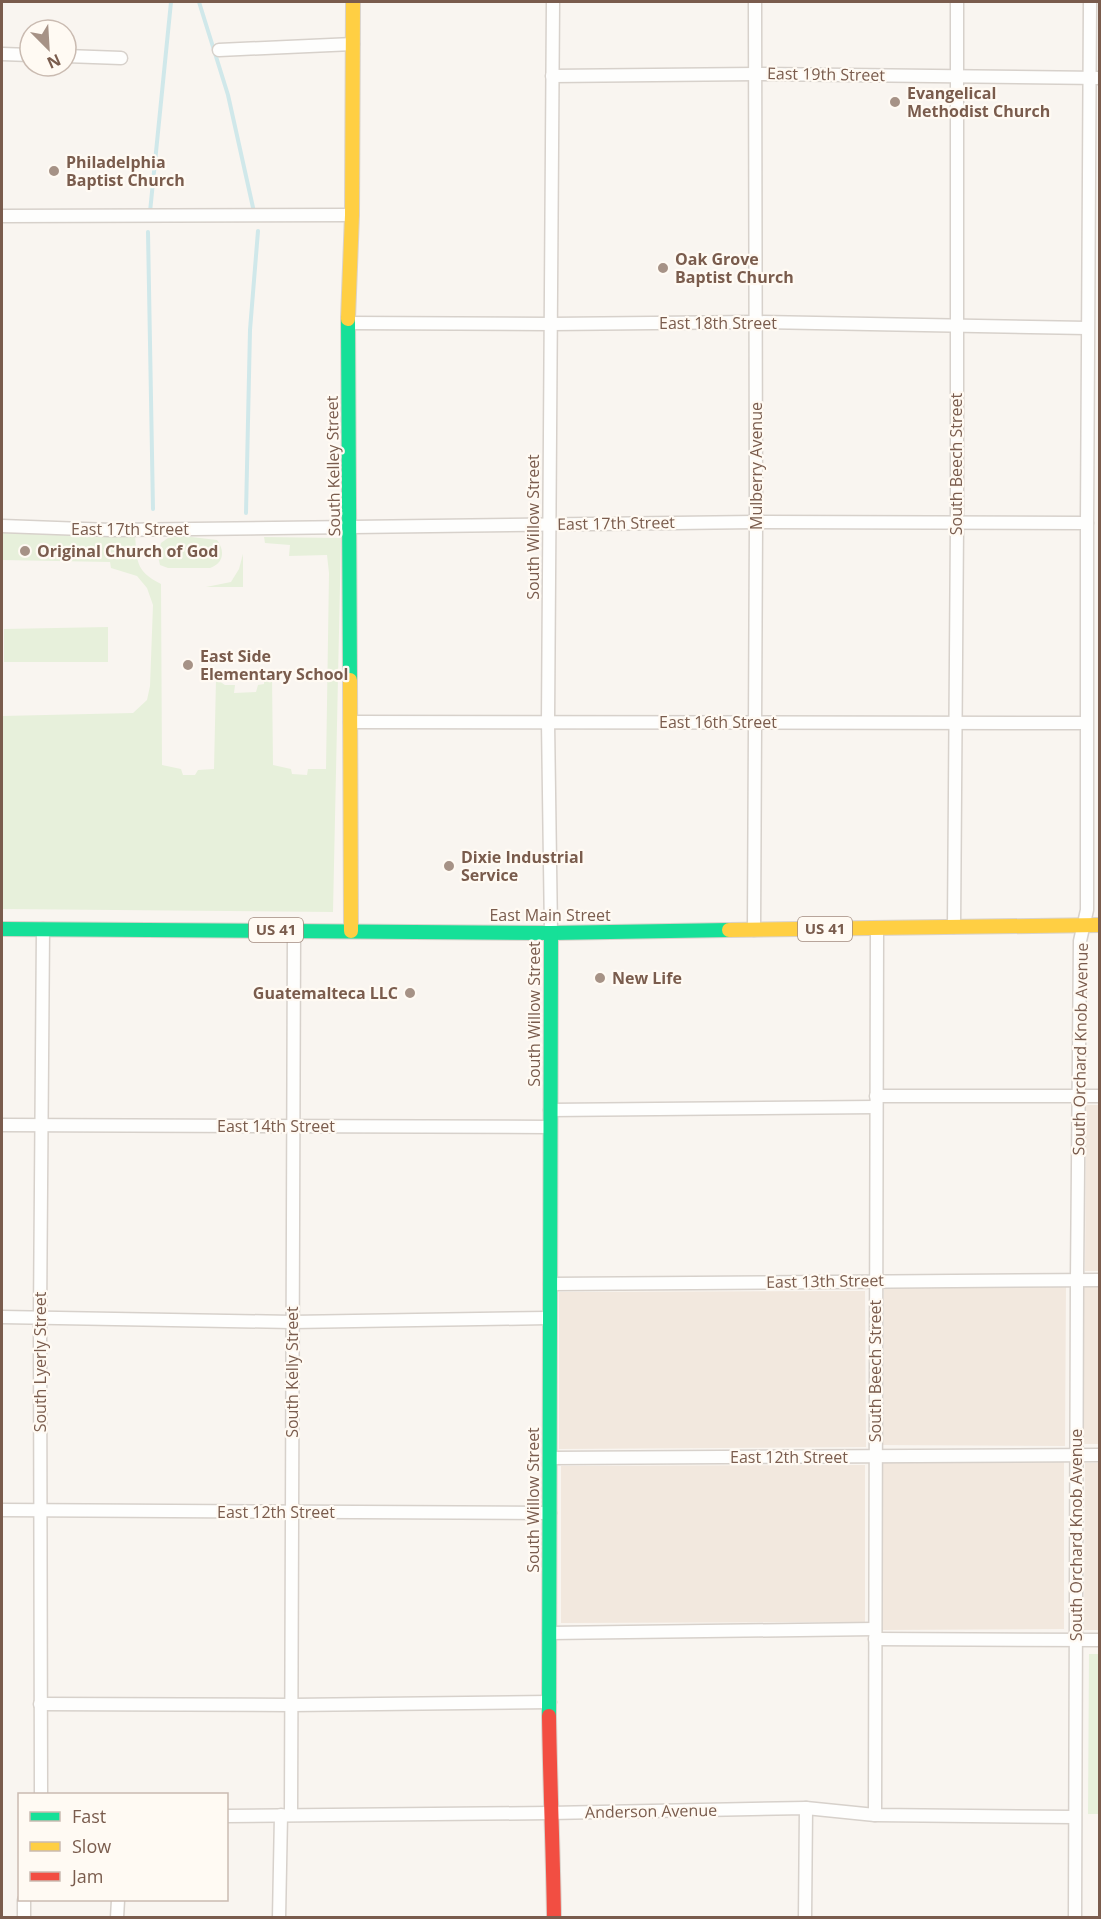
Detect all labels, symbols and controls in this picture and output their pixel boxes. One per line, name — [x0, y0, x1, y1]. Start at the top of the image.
north arrow — [18, 18, 78, 78]
text: N — [44, 49, 65, 74]
street label: East 19th Street — [767, 62, 885, 86]
place label: Evangelical Methodist Church — [907, 82, 1050, 122]
marker: Evangelical Methodist Church — [888, 95, 902, 109]
place label: Philadelphia Baptist Church — [66, 151, 185, 191]
marker: Philadelphia Baptist Church — [47, 164, 61, 178]
place label: Oak Grove Baptist Church — [675, 248, 794, 288]
marker: Oak Grove Baptist Church — [656, 261, 670, 275]
street label: East 18th Street — [659, 312, 777, 334]
street label: South Beech Street — [945, 392, 967, 535]
street label: South Kelley Street — [321, 395, 345, 536]
street label: Mulberry Avenue — [745, 402, 767, 530]
street label: South Willow Street — [522, 454, 544, 600]
street label: East 17th Street — [557, 511, 675, 535]
street label: East 17th Street — [71, 518, 189, 540]
place label: Original Church of God — [37, 540, 218, 562]
marker: Original Church of God — [18, 544, 32, 558]
place label: East Side Elementary School — [200, 645, 348, 685]
marker: East Side Elementary School — [181, 658, 195, 672]
street label: East 16th Street — [659, 711, 777, 733]
place label: Dixie Industrial Service — [461, 846, 584, 886]
marker: Dixie Industrial Service — [442, 859, 456, 873]
street label: East Main Street — [489, 904, 611, 926]
road number: US 41 — [798, 917, 852, 941]
road number: US 41 — [249, 918, 303, 942]
street label: South Willow Street — [523, 941, 545, 1087]
street label: South Orchard Knob Avenue — [1067, 943, 1093, 1155]
place label: New Life — [612, 967, 682, 989]
marker: New Life — [593, 971, 607, 985]
place label: Guatemalteca LLC — [253, 982, 398, 1004]
marker: Guatemalteca LLC — [403, 986, 417, 1000]
street label: East 14th Street — [217, 1115, 335, 1137]
street label: East 13th Street — [766, 1269, 884, 1293]
street label: South Lyerly Street — [29, 1291, 51, 1432]
street label: South Beech Street — [864, 1299, 886, 1442]
street label: South Kelly Street — [281, 1306, 303, 1438]
street label: South Willow Street — [522, 1427, 544, 1573]
street label: South Orchard Knob Avenue — [1065, 1429, 1087, 1641]
street label: East 12th Street — [730, 1446, 848, 1468]
street label: East 12th Street — [217, 1501, 335, 1523]
legend — [18, 1793, 228, 1901]
street label: Anderson Avenue — [585, 1799, 717, 1823]
text: Fast — [72, 1804, 106, 1828]
text: Slow — [72, 1834, 111, 1858]
text: Jam — [70, 1864, 104, 1888]

